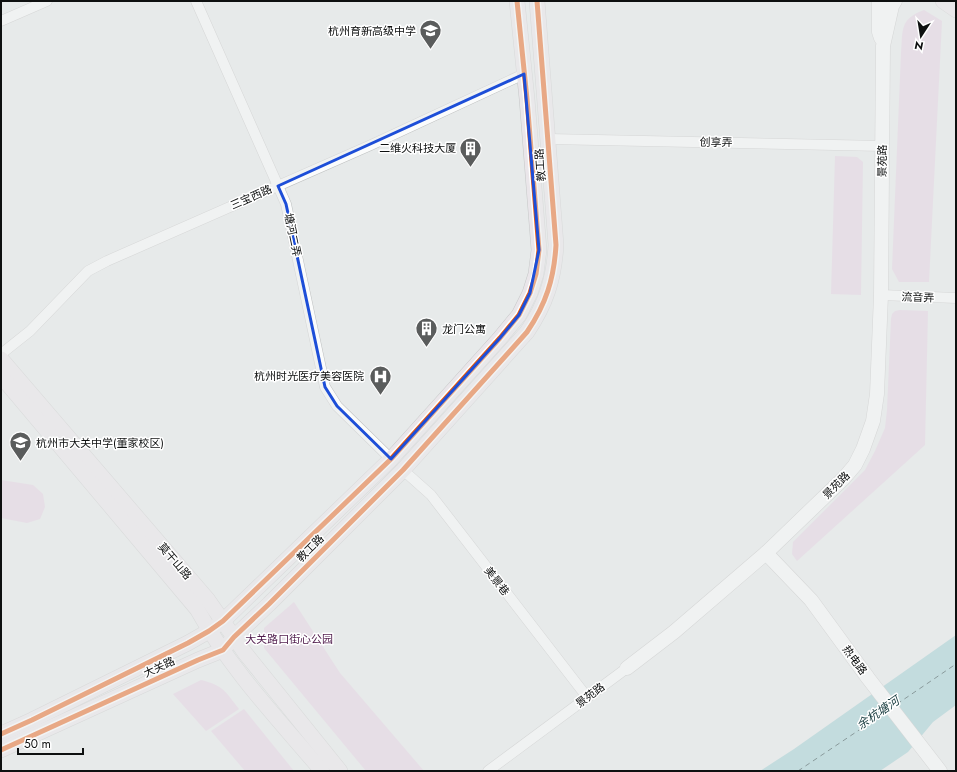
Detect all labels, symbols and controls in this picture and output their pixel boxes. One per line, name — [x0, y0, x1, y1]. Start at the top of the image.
north arrow — [901, 16, 941, 56]
school or university icon: 杭州育新高级中学 — [418, 18, 444, 51]
place label: 杭州育新高级中学 — [328, 23, 416, 39]
text: N — [913, 37, 925, 55]
street label: 创享弄 — [699, 134, 733, 150]
building icon: 二维火科技大厦 — [458, 135, 484, 168]
place label: 二维火科技大厦 — [379, 140, 456, 156]
street label: 景苑路 — [874, 144, 890, 178]
street label: 教工路 — [531, 148, 549, 182]
street label: 三宝西路 — [228, 181, 274, 213]
street label: 塘河二弄 — [281, 212, 305, 258]
street label: 流音弄 — [901, 288, 935, 306]
building icon: 龙门公寓 — [414, 316, 440, 349]
place label: 龙门公寓 — [442, 321, 486, 337]
hospital icon: 杭州时光医疗美容医院 — [367, 363, 393, 396]
place label: 杭州时光医疗美容医院 — [254, 368, 364, 384]
school or university icon: 杭州市大关中学(董家校区) — [8, 430, 34, 463]
place label: 杭州市大关中学(董家校区) — [36, 435, 164, 451]
street label: 景苑路 — [819, 468, 853, 502]
street label: 教工路 — [293, 531, 327, 565]
street label: 莫干山路 — [155, 539, 195, 583]
street label: 美景巷 — [481, 563, 513, 599]
park label: 大关路口街心公园 — [245, 631, 333, 647]
street label: 热电路 — [839, 642, 871, 678]
street label: 大关路 — [141, 653, 177, 681]
street label: 景苑路 — [572, 679, 608, 711]
water label: 余杭塘河 — [853, 691, 905, 734]
scale bar — [18, 730, 83, 756]
text: 50 m — [24, 735, 51, 753]

